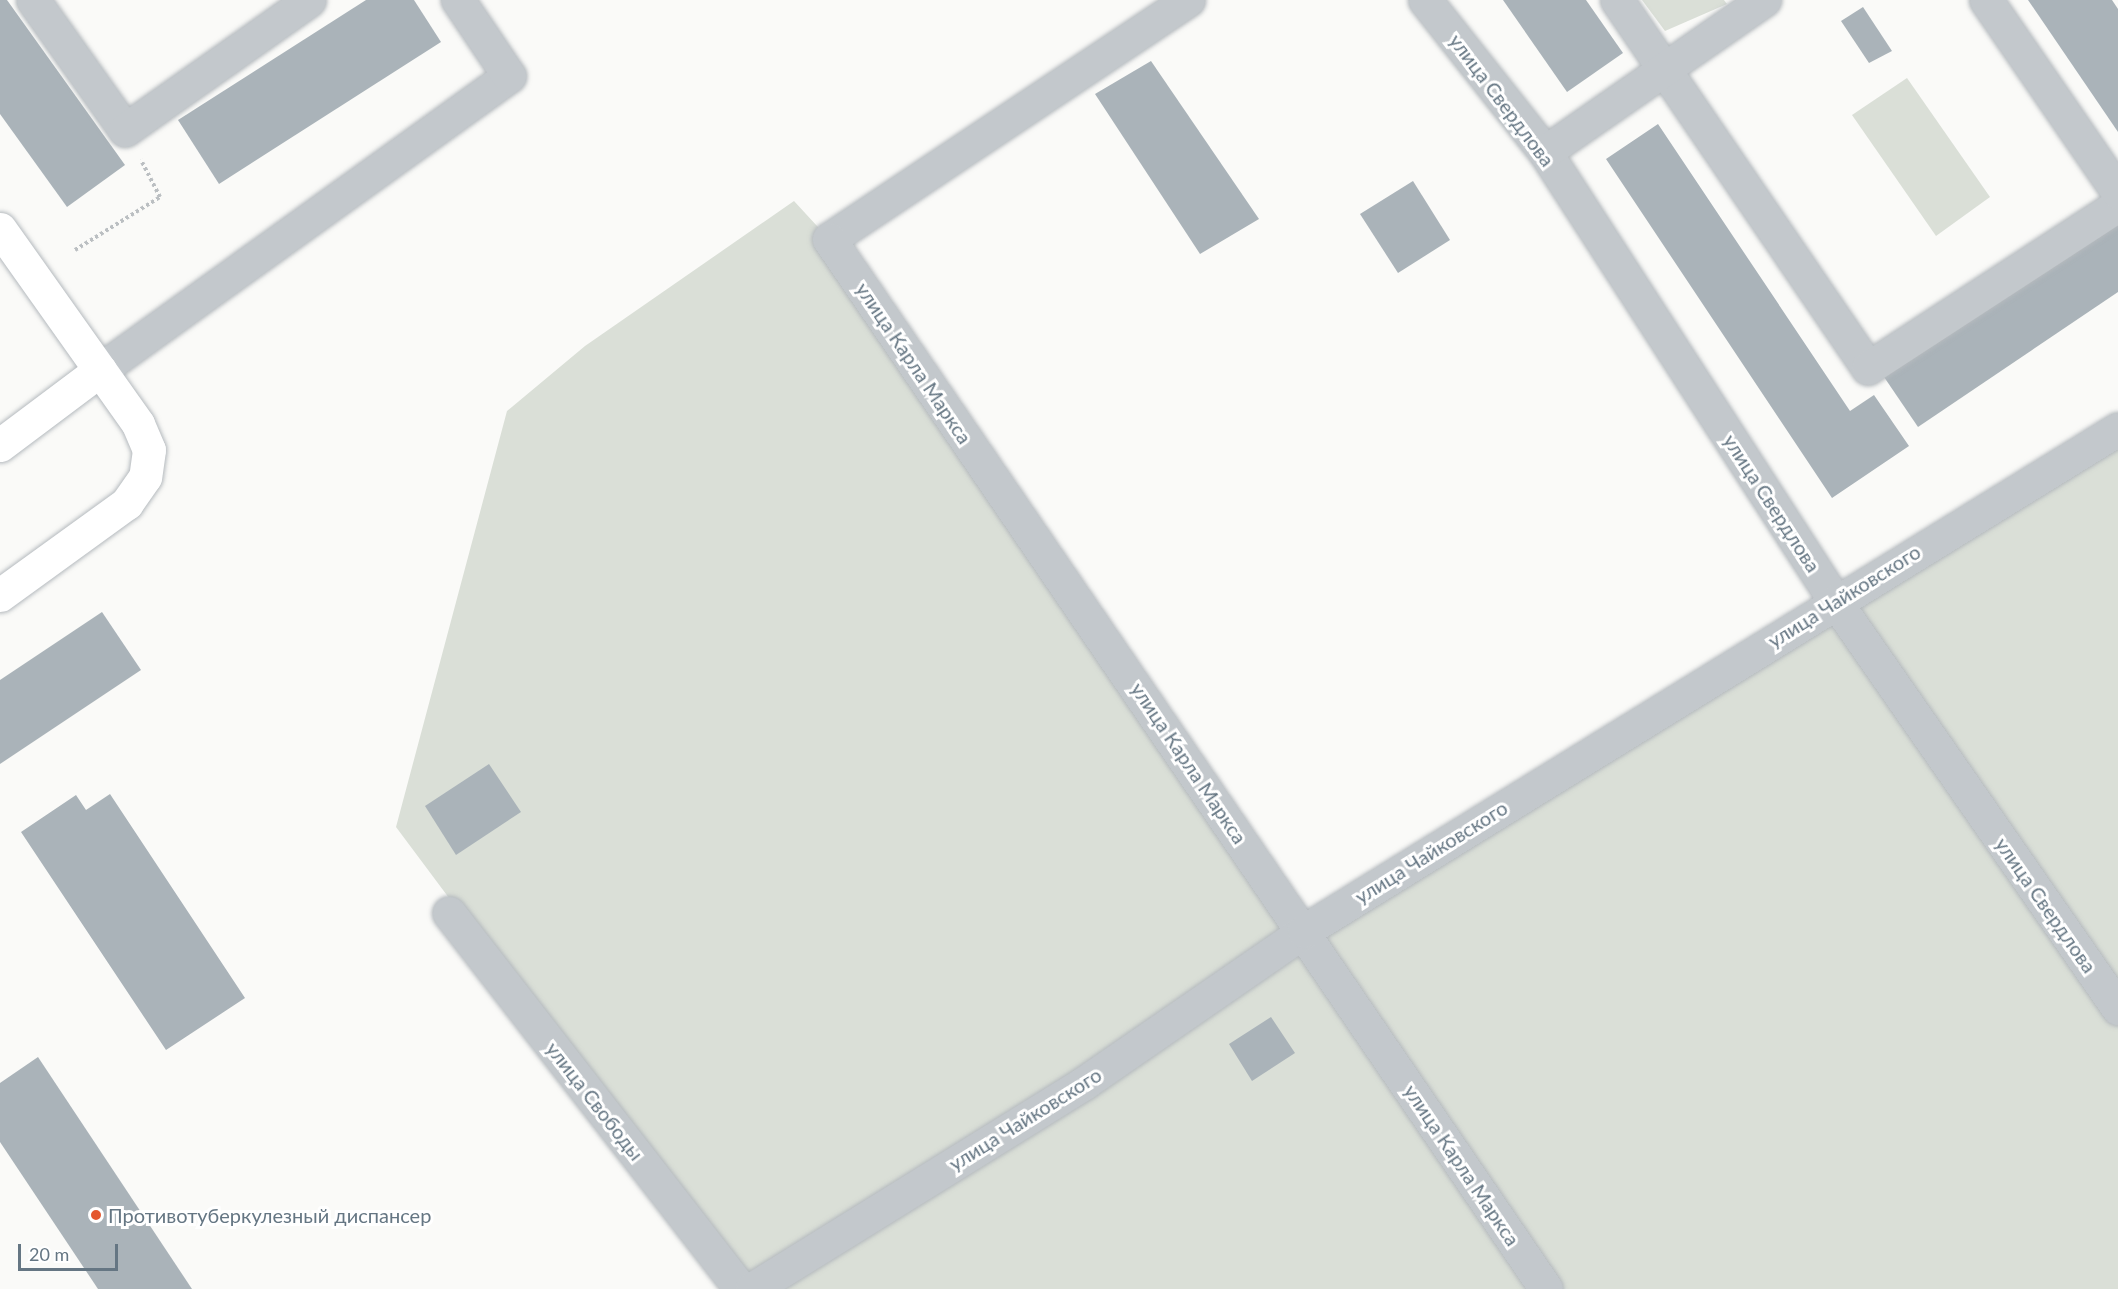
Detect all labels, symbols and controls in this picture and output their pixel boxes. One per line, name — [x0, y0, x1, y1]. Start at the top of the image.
street label: улица Свердлова — [1444, 29, 1560, 171]
street label: улица Карла Маркса — [851, 278, 977, 448]
street label: улица Свердлова — [1718, 430, 1826, 576]
street label: улица Чайковского — [1763, 539, 1925, 653]
street label: улица Карла Маркса — [1126, 678, 1252, 848]
street label: улица Чайковского — [1350, 795, 1512, 909]
street label: улица Свердлова — [1990, 833, 2102, 977]
street label: улица Свободы — [541, 1037, 649, 1165]
street label: улица Чайковского — [944, 1062, 1106, 1176]
street label: улица Карла Маркса — [1399, 1080, 1525, 1250]
place label: Противотуберкулезный диспансер — [108, 1203, 431, 1227]
marker: Противотуберкулезный диспансер — [89, 1208, 103, 1222]
scale bar — [21, 1232, 122, 1270]
text: 20 m — [29, 1243, 69, 1265]

